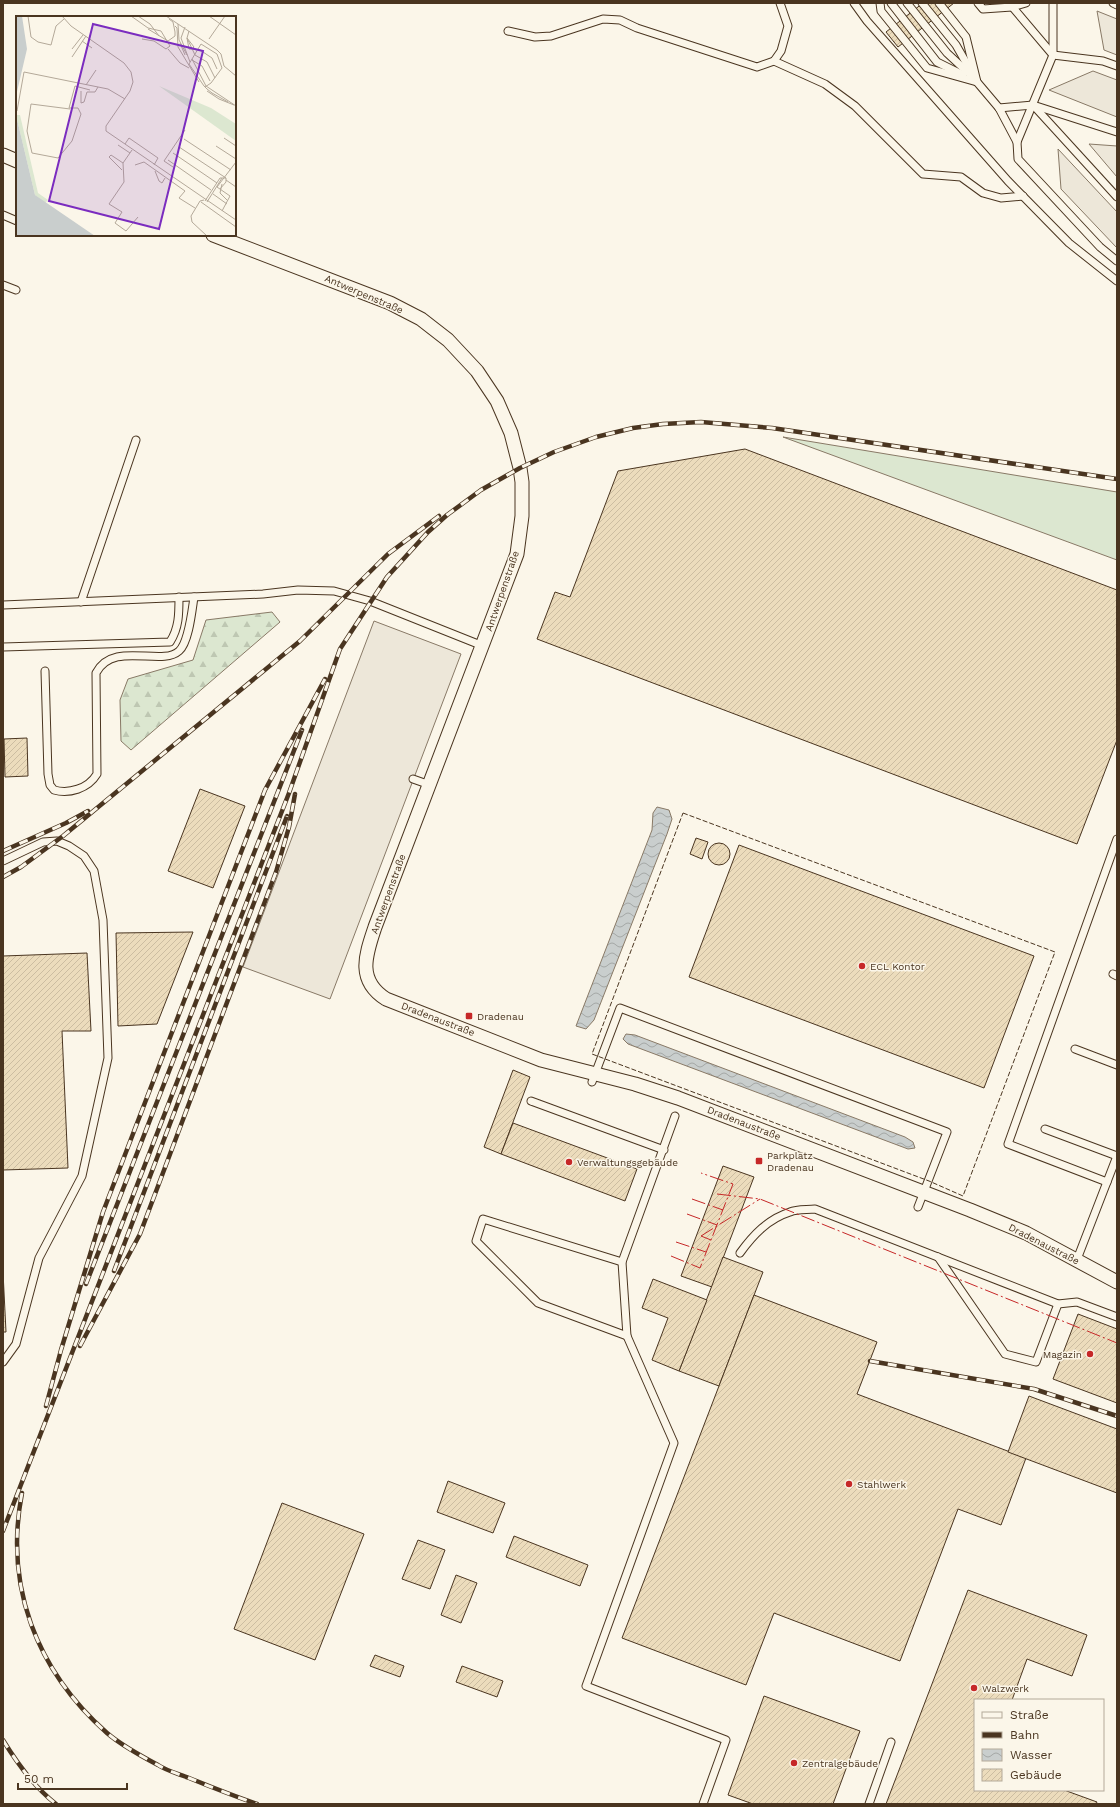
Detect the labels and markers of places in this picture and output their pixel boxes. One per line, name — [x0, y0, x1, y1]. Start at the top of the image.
marker: ECL Kontor — [857, 961, 867, 971]
place label: ECL Kontor — [870, 961, 925, 972]
marker: Dradenau — [464, 1011, 474, 1021]
place label: Dradenau — [477, 1011, 524, 1022]
place label: Parkplatz Dradenau — [767, 1150, 814, 1173]
marker: Parkplatz Dradenau — [754, 1156, 764, 1166]
marker: Verwaltungsgebäude — [564, 1157, 574, 1167]
place label: Verwaltungsgebäude — [577, 1157, 678, 1168]
place label: Magazin — [1043, 1349, 1082, 1360]
marker: Magazin — [1085, 1349, 1095, 1359]
marker: Stahlwerk — [844, 1479, 854, 1489]
place label: Stahlwerk — [857, 1479, 906, 1490]
marker: Walzwerk — [969, 1683, 979, 1693]
place label: Walzwerk — [982, 1683, 1029, 1694]
marker: Zentralgebäude — [789, 1758, 799, 1768]
place label: Zentralgebäude — [802, 1758, 878, 1769]

